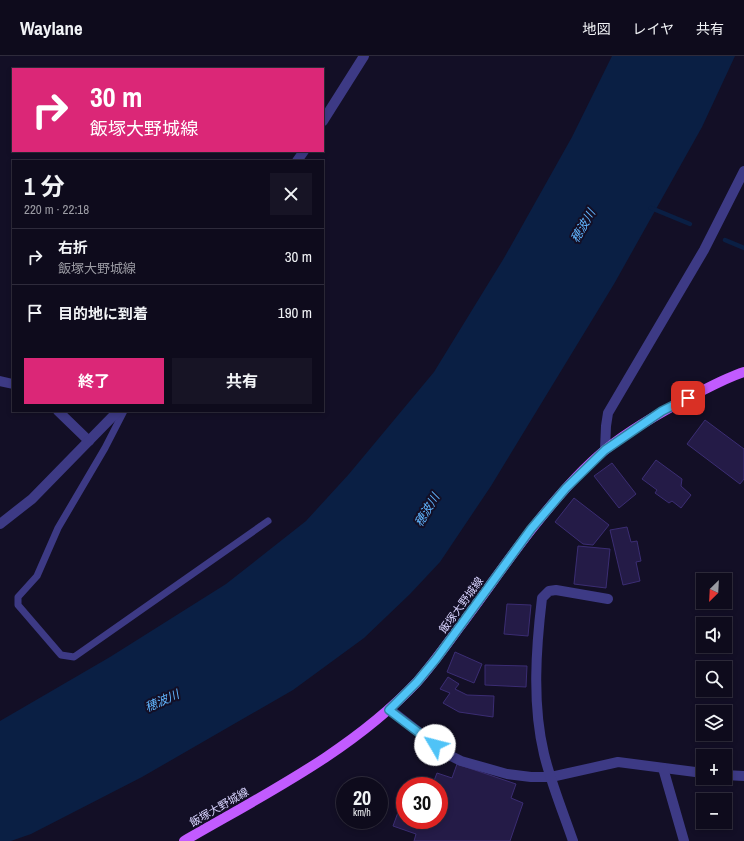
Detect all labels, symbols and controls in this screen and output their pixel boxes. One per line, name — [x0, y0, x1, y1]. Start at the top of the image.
text: Waylane — [20, 15, 83, 41]
text: 地図 — [582, 20, 610, 38]
text: レイヤ — [632, 20, 674, 38]
text: 共有 — [696, 20, 724, 38]
text: 30 m — [90, 78, 142, 116]
icon: right — [24, 84, 76, 136]
text: 飯塚大野城線 — [90, 116, 198, 141]
text: 1 分 — [24, 170, 64, 202]
button: close — [270, 173, 312, 215]
text: 220 m · 22:18 — [24, 201, 89, 218]
water label: 穂波川 — [567, 205, 600, 246]
text: 右折 — [58, 237, 88, 258]
icon: right — [24, 246, 46, 268]
text: 30 m — [285, 246, 312, 267]
text: 飯塚大野城線 — [58, 260, 136, 277]
icon: arrive — [24, 302, 46, 324]
text: 190 m — [278, 302, 312, 323]
text: 目的地に到着 — [58, 303, 148, 324]
button: 終了 — [24, 358, 164, 404]
button: 共有 — [172, 358, 312, 404]
pin — [671, 381, 705, 415]
icon: arrive — [677, 387, 699, 409]
water label: 穂波川 — [411, 489, 444, 530]
north arrow — [696, 573, 732, 609]
map controls — [696, 573, 732, 829]
street label: 飯塚大野城線 — [436, 574, 486, 636]
button: sound — [696, 617, 732, 653]
button: search — [696, 661, 732, 697]
water label: 穂波川 — [142, 686, 184, 716]
button: layers — [696, 705, 732, 741]
position arrow — [414, 724, 456, 766]
button: + — [696, 749, 732, 785]
speed limit sign: 30 — [396, 777, 448, 829]
street label: 飯塚大野城線 — [187, 784, 251, 830]
text: 20 — [353, 784, 371, 811]
button: − — [696, 793, 732, 829]
text: km/h — [353, 806, 371, 819]

